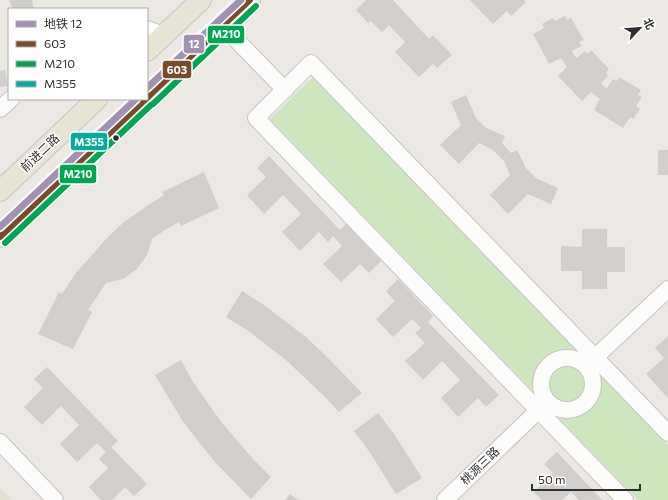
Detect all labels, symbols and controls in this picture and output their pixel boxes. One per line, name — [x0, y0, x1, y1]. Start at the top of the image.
legend — [8, 8, 148, 100]
north arrow — [620, 8, 660, 48]
text: 地铁 12 — [44, 16, 82, 30]
text: 北 — [641, 16, 658, 31]
line badge: M210 — [207, 25, 245, 44]
text: M210 — [211, 27, 241, 40]
line badge: 12 — [183, 34, 205, 54]
text: 603 — [44, 36, 66, 50]
text: 12 — [188, 37, 200, 50]
text: M210 — [44, 56, 75, 70]
line badge: 603 — [162, 60, 192, 79]
text: 603 — [167, 63, 187, 76]
text: M355 — [44, 76, 76, 90]
street label: 前进二路 — [17, 131, 61, 174]
line badge: M355 — [70, 132, 108, 151]
unlabelled marker — [111, 133, 121, 143]
text: M355 — [74, 135, 104, 148]
line badge: M210 — [59, 164, 97, 184]
text: M210 — [63, 167, 93, 180]
street label: 桃源三路 — [457, 444, 501, 487]
scale bar — [532, 466, 640, 492]
text: 50 m — [538, 472, 566, 486]

